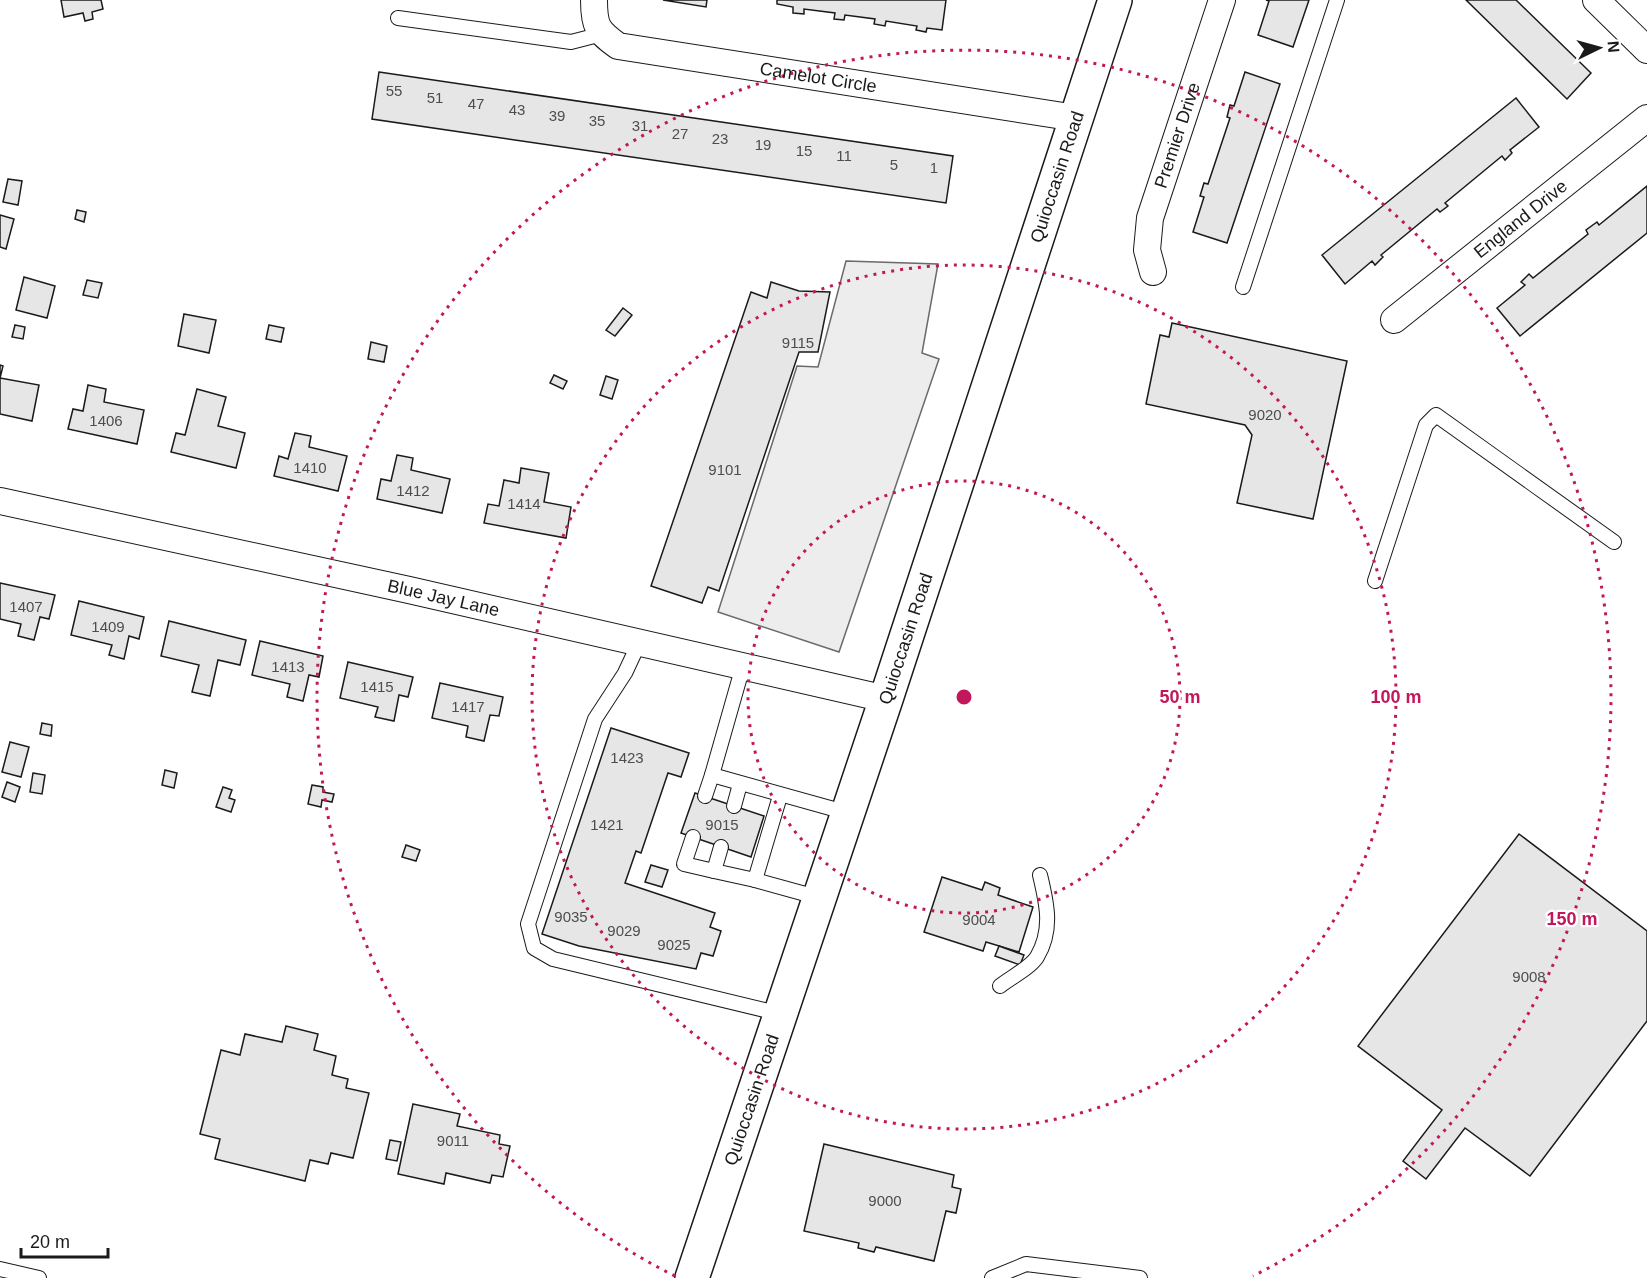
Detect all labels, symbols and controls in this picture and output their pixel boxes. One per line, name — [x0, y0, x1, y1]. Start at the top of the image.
north arrow — [1569, 18, 1629, 78]
text: N — [1604, 40, 1622, 53]
street label: Camelot Circle — [758, 58, 878, 97]
street label: Premier Drive — [1151, 80, 1204, 191]
house number: 55 — [386, 82, 402, 99]
house number: 51 — [427, 89, 443, 106]
house number: 47 — [468, 95, 484, 112]
house number: 43 — [509, 101, 525, 118]
house number: 39 — [549, 107, 565, 124]
street label: Quioccasin Road — [1026, 109, 1088, 245]
house number: 35 — [589, 112, 605, 129]
house number: 31 — [632, 117, 648, 134]
house number: 27 — [672, 125, 688, 142]
house number: 23 — [712, 130, 728, 147]
house number: 19 — [755, 136, 771, 153]
house number: 15 — [796, 142, 812, 159]
house number: 11 — [836, 147, 852, 164]
house number: 5 — [890, 156, 898, 173]
house number: 1 — [930, 159, 938, 176]
street label: England Drive — [1470, 176, 1571, 262]
house number: 9115 — [782, 334, 814, 351]
house number: 9020 — [1248, 406, 1282, 423]
house number: 1406 — [89, 412, 123, 429]
house number: 1410 — [293, 459, 327, 476]
house number: 9101 — [708, 461, 742, 478]
house number: 1412 — [396, 482, 430, 499]
house number: 1414 — [507, 495, 541, 512]
street label: Quioccasin Road — [875, 571, 937, 707]
street label: Blue Jay Lane — [386, 576, 501, 620]
house number: 1407 — [9, 598, 43, 615]
house number: 1409 — [91, 618, 125, 635]
house number: 1413 — [271, 658, 305, 675]
house number: 1415 — [360, 678, 394, 695]
centre of rings — [954, 687, 974, 707]
text: 50 m — [1159, 687, 1201, 707]
text: 100 m — [1370, 687, 1422, 707]
house number: 1417 — [451, 698, 485, 715]
house number: 1423 — [610, 749, 644, 766]
house number: 1421 — [590, 816, 624, 833]
house number: 9015 — [705, 816, 739, 833]
house number: 9035 — [554, 908, 588, 925]
text: 150 m — [1546, 909, 1598, 929]
house number: 9004 — [962, 911, 996, 928]
house number: 9029 — [607, 922, 641, 939]
house number: 9025 — [657, 936, 691, 953]
house number: 9008 — [1512, 968, 1546, 985]
street label: Quioccasin Road — [720, 1032, 783, 1168]
house number: 9011 — [437, 1132, 469, 1149]
house number: 9000 — [868, 1192, 902, 1209]
scale bar — [21, 1221, 108, 1259]
text: 20 m — [30, 1232, 70, 1252]

